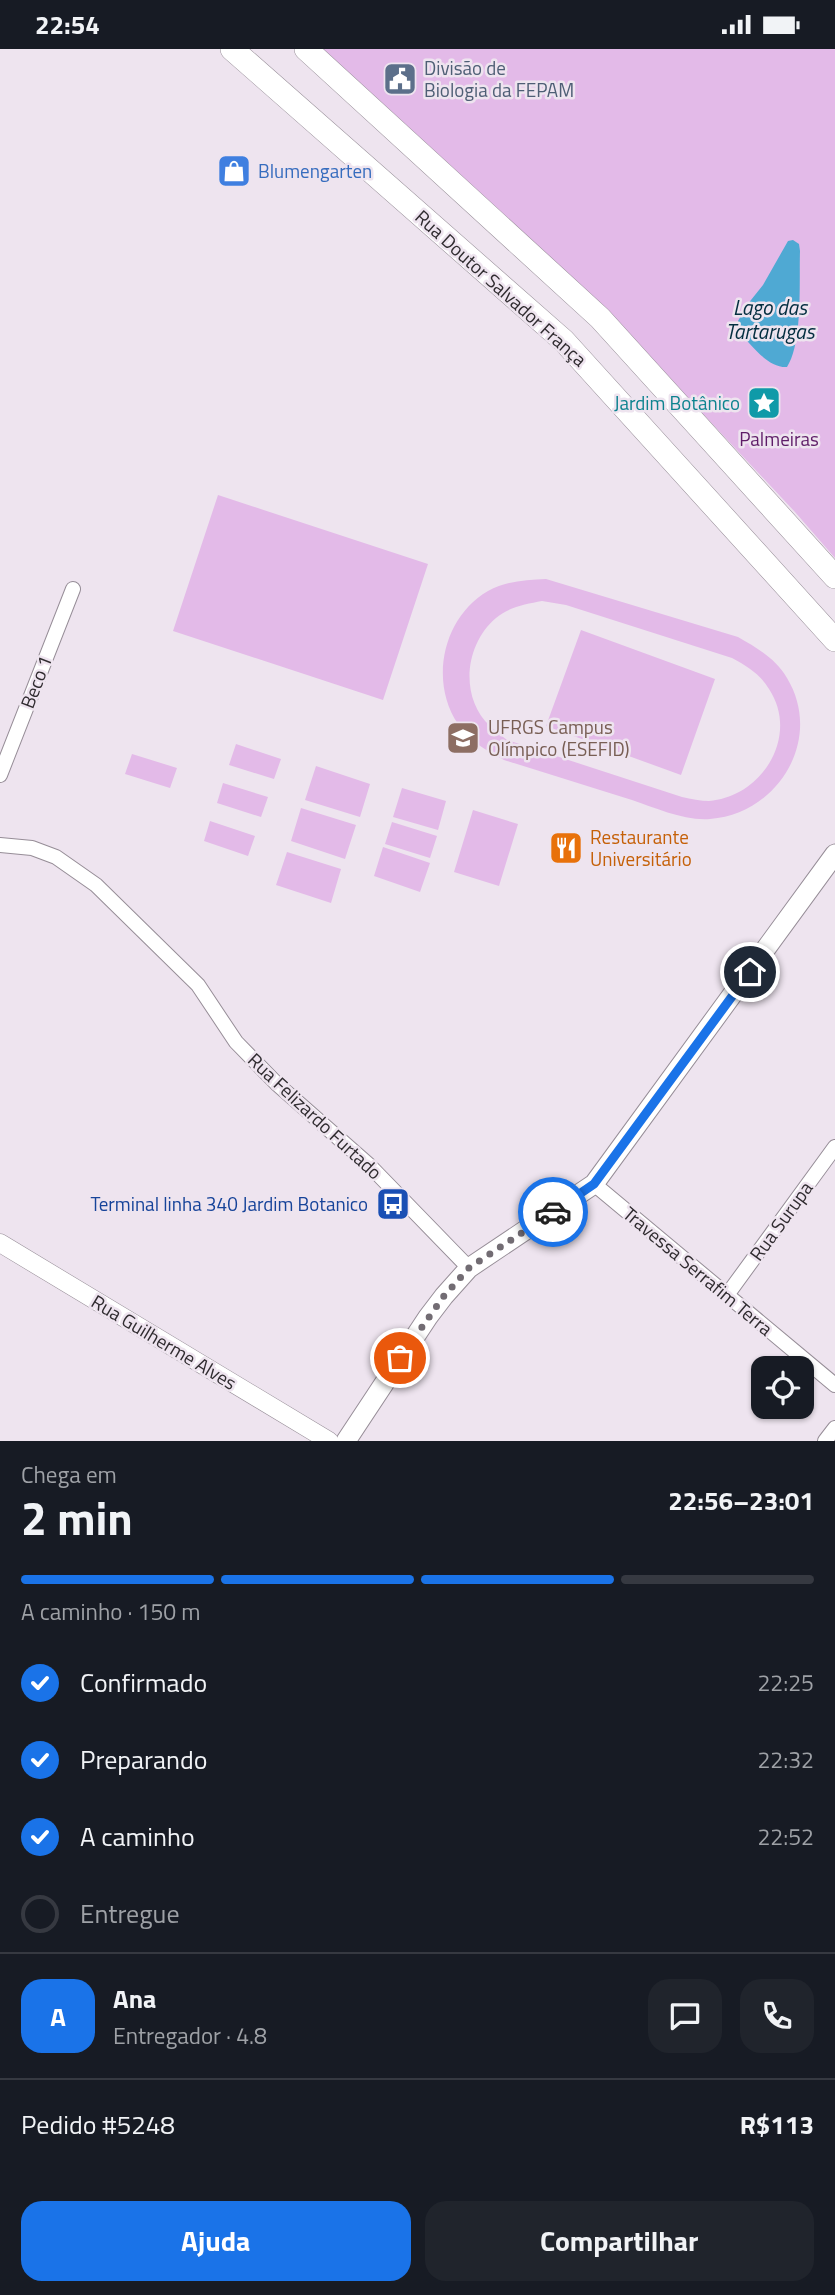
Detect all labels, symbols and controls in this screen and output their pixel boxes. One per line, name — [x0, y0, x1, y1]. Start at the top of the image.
text: 22:54 — [35, 5, 100, 44]
place label: Divisão de Biologia da FEPAM — [424, 53, 574, 104]
public building icon: Divisão de Biologia da FEPAM — [381, 60, 419, 98]
shop icon: Blumengarten — [215, 152, 253, 190]
place label: Blumengarten — [258, 156, 372, 185]
street label: Rua Doutor Salvador França — [409, 202, 594, 373]
water label: Lago das Tartarugas — [726, 291, 816, 347]
place icon: Jardim Botânico — [745, 384, 783, 422]
place label: Jardim Botânico — [614, 388, 740, 417]
park label: Palmeiras — [739, 424, 819, 453]
street label: Beco 1 — [12, 651, 59, 712]
place label: UFRGS Campus Olímpico (ESEFID) — [488, 712, 630, 763]
school or university icon: UFRGS Campus Olímpico (ESEFID) — [444, 719, 482, 757]
place label: Restaurante Universitário — [590, 822, 692, 873]
restaurant icon: Restaurante Universitário — [547, 829, 585, 867]
pin — [720, 942, 780, 1002]
icon: home — [731, 953, 769, 991]
street label: Rua Felizardo Furtado — [242, 1045, 389, 1186]
street label: Rua Surupa — [742, 1175, 820, 1266]
courier — [518, 1177, 588, 1247]
bus stop icon: Terminal linha 340 Jardim Botanico — [374, 1185, 412, 1223]
place label: Terminal linha 340 Jardim Botanico — [90, 1189, 368, 1218]
icon: car — [534, 1193, 572, 1231]
street label: Travessa Serrafim Terra — [617, 1199, 780, 1342]
street label: Rua Guilherme Alves — [86, 1287, 243, 1397]
pin — [370, 1328, 430, 1388]
icon: bag — [381, 1339, 419, 1377]
map controls — [751, 1356, 814, 1419]
button: locate — [751, 1356, 814, 1419]
text: Chega em — [21, 1457, 117, 1492]
text: 22:56–23:01 — [668, 1481, 814, 1520]
text: 2 min — [21, 1483, 133, 1553]
text: A caminho · 150 m — [21, 1594, 200, 1629]
text: Confirmado — [80, 1663, 207, 1702]
icon: check — [21, 1664, 59, 1702]
text: 22:25 — [757, 1665, 814, 1700]
text: Preparando — [80, 1740, 207, 1779]
icon: check — [21, 1741, 59, 1779]
text: 22:32 — [757, 1742, 814, 1777]
text: A caminho — [80, 1817, 195, 1856]
icon: check — [21, 1818, 59, 1856]
text: 22:52 — [757, 1819, 814, 1854]
text: Entregue — [80, 1894, 180, 1933]
text: Ana — [113, 1979, 156, 2018]
button: chat — [648, 1979, 722, 2053]
button: phone — [740, 1979, 814, 2053]
text: A — [50, 1997, 66, 2036]
text: Entregador · 4.8 — [113, 2018, 267, 2053]
text: Pedido #5248 — [21, 2105, 175, 2144]
text: R$113 — [740, 2105, 814, 2144]
button: Ajuda — [21, 2201, 411, 2281]
button: Compartilhar — [425, 2201, 814, 2281]

